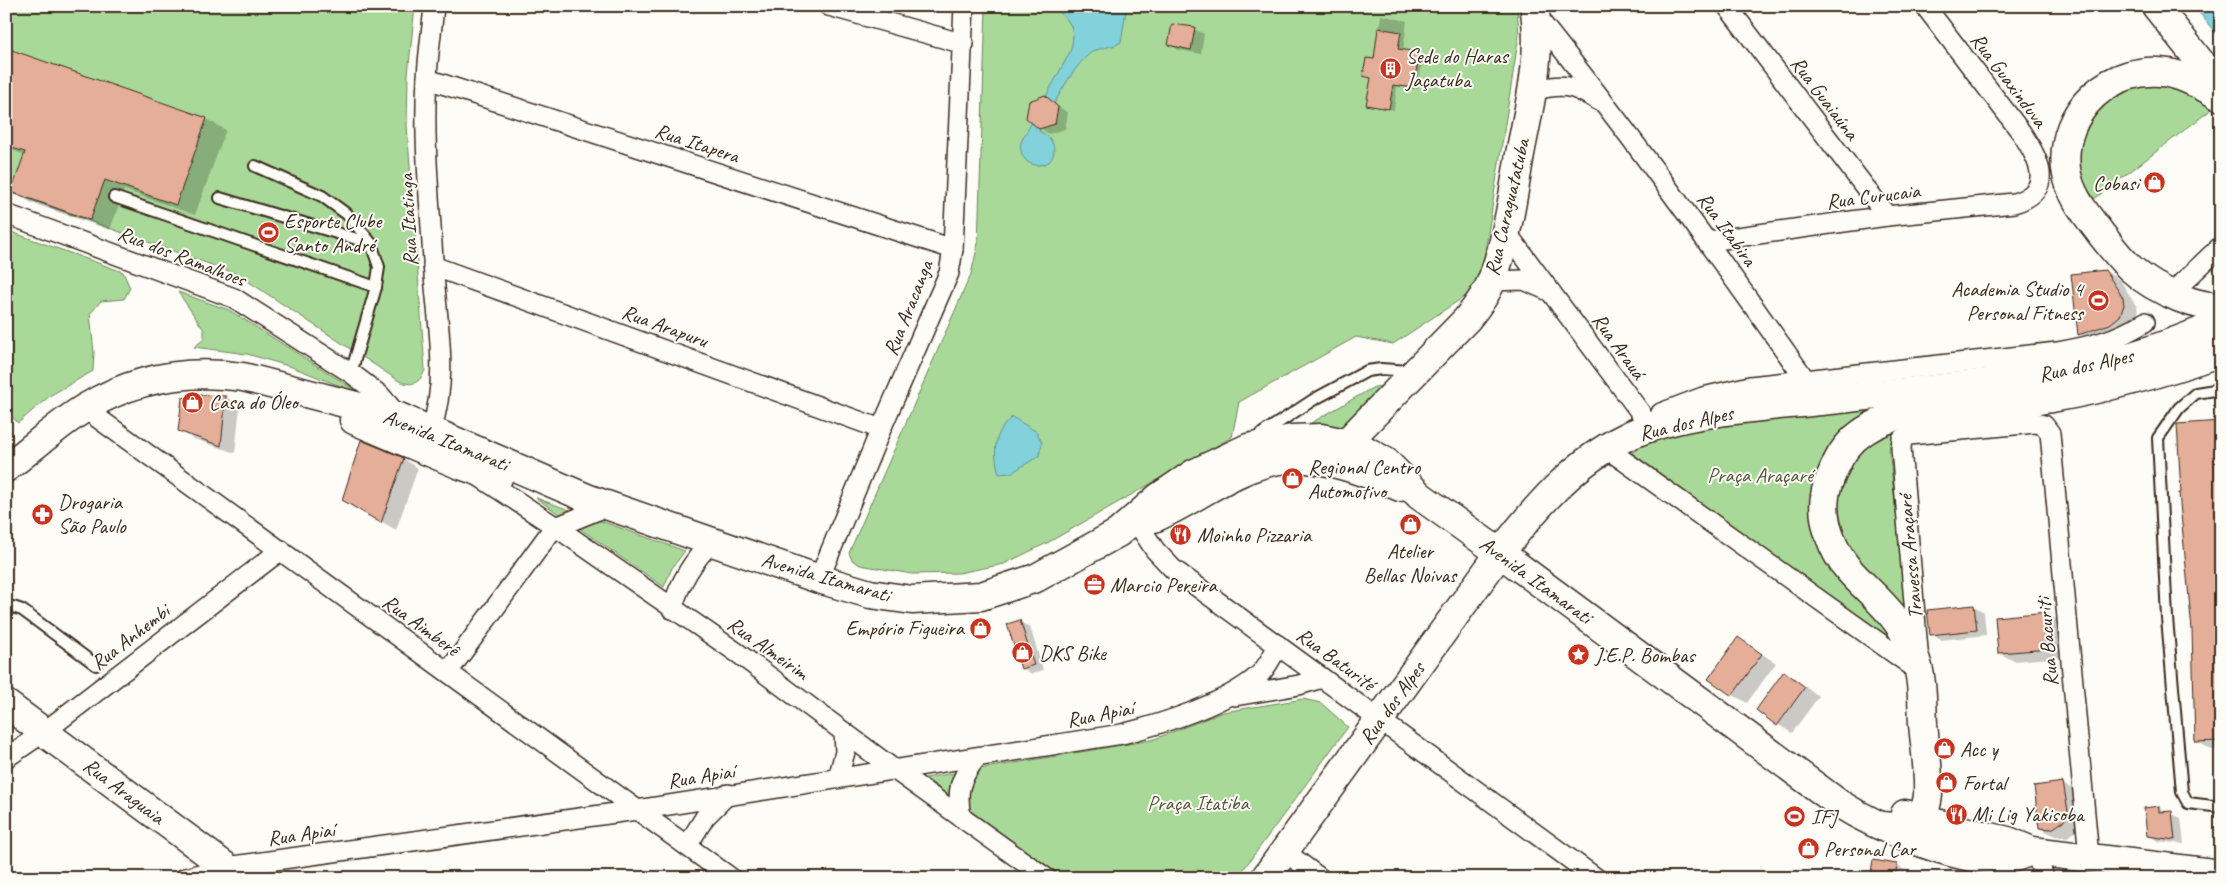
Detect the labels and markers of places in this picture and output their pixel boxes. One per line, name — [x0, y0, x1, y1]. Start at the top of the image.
place label: Sede do Haras Jaçatuba — [1405, 43, 1509, 93]
building icon: Sede do Haras Jaçatuba — [1378, 56, 1402, 80]
place label: Cobasi — [2093, 170, 2142, 196]
shop icon: Cobasi — [2143, 171, 2167, 195]
place label: Esporte Clube Santo André — [284, 208, 383, 258]
sports icon: Esporte Clube Santo André — [256, 221, 280, 245]
place label: Academia Studio 4 Personal Fitness — [1951, 276, 2086, 326]
sports icon: Academia Studio 4 Personal Fitness — [2087, 289, 2111, 313]
place label: Casa do Óleo — [209, 389, 300, 415]
shop icon: Casa do Óleo — [181, 390, 205, 414]
place label: Regional Centro Automotivo — [1308, 454, 1422, 504]
shop icon: Regional Centro Automotivo — [1280, 467, 1304, 491]
place label: Drogaria São Paulo — [58, 489, 127, 539]
pharmacy icon: Drogaria São Paulo — [30, 502, 54, 526]
shop icon: Atelier Bellas Noivas — [1398, 512, 1422, 536]
place label: Moinho Pizzaria — [1197, 522, 1313, 548]
restaurant icon: Moinho Pizzaria — [1169, 523, 1193, 547]
place label: Atelier Bellas Noivas — [1364, 538, 1458, 588]
place label: Marcio Pereira — [1110, 572, 1219, 598]
office icon: Marcio Pereira — [1082, 573, 1106, 597]
place label: Empório Figueira — [846, 615, 966, 641]
shop icon: Empório Figueira — [968, 616, 992, 640]
place label: DKS Bike — [1039, 640, 1107, 666]
shop icon: DKS Bike — [1011, 641, 1035, 665]
place label: J.E.P. Bombas — [1594, 642, 1696, 668]
place icon: J.E.P. Bombas — [1567, 643, 1591, 667]
place label: Acc y — [1960, 736, 1999, 762]
shop icon: Acc y — [1932, 737, 1956, 761]
place label: Fortal — [1963, 770, 2009, 796]
shop icon: Fortal — [1935, 771, 1959, 795]
place label: Mi Lig Yakisoba — [1972, 801, 2086, 827]
restaurant icon: Mi Lig Yakisoba — [1944, 802, 1968, 826]
place label: IFJ — [1811, 804, 1840, 830]
sports icon: IFJ — [1783, 805, 1807, 829]
place label: Personal Car — [1824, 836, 1917, 862]
shop icon: Personal Car — [1796, 837, 1820, 861]

